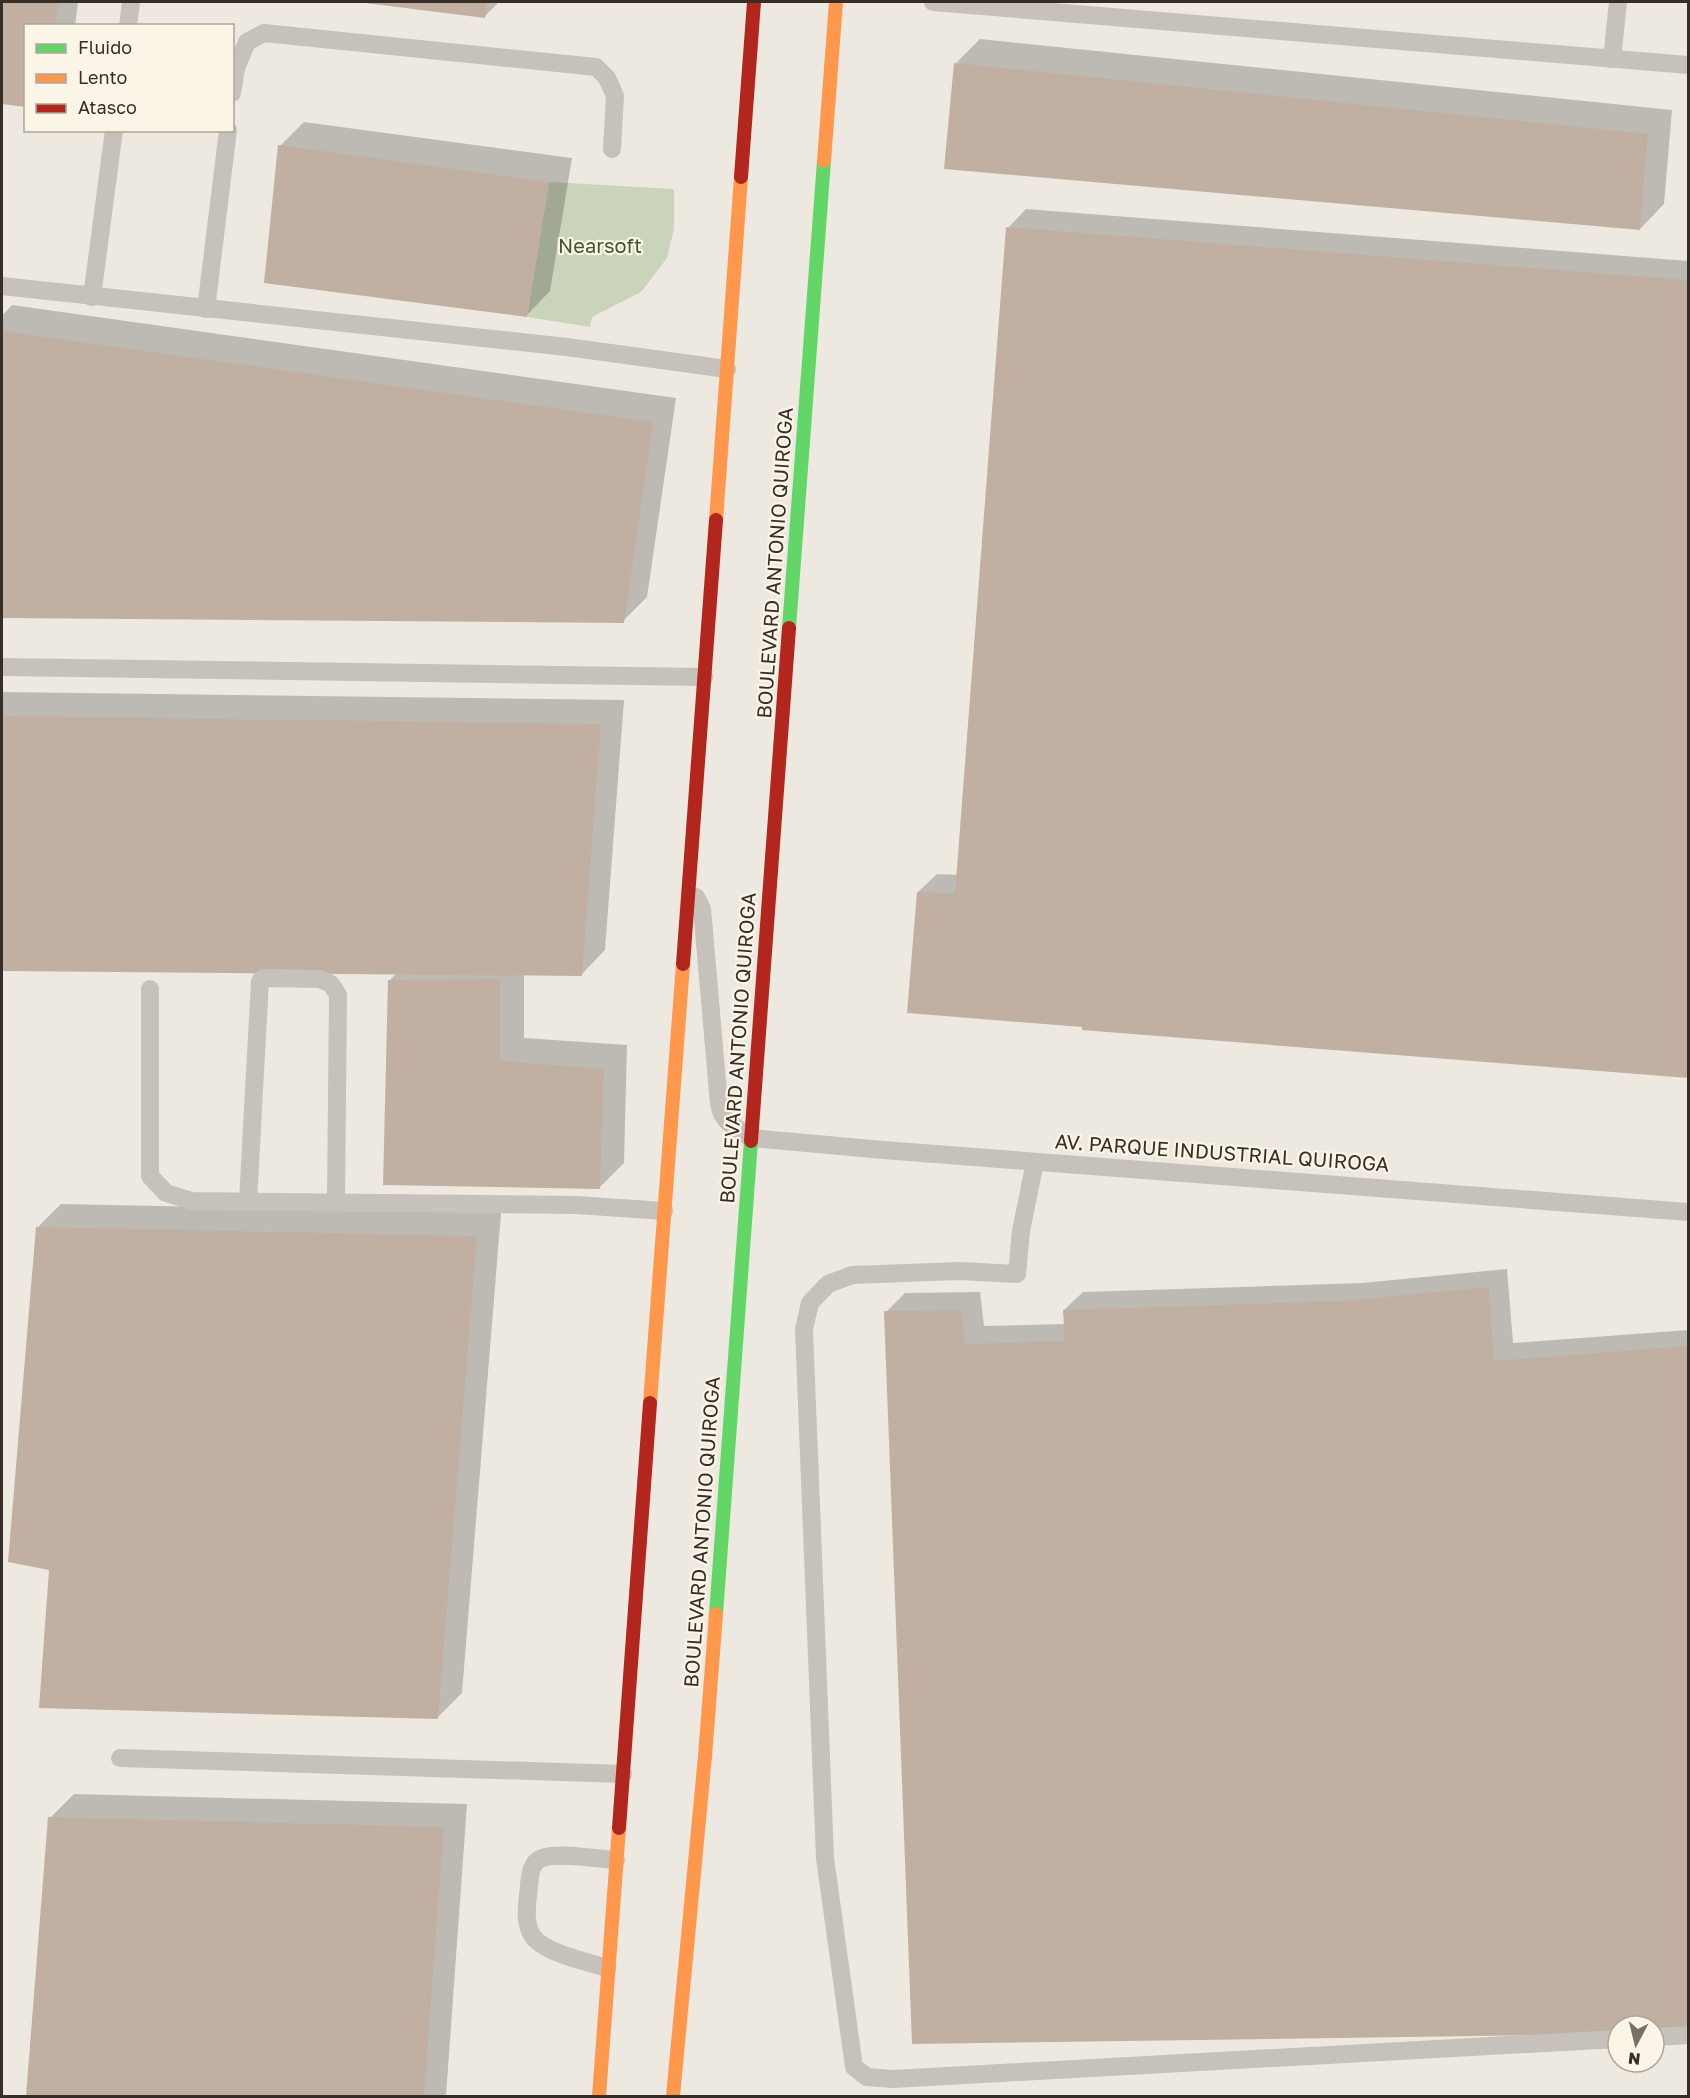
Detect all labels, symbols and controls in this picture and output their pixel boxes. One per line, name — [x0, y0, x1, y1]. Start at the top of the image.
legend — [24, 24, 234, 132]
text: Fluido — [78, 36, 132, 58]
text: Lento — [78, 66, 127, 88]
text: Atasco — [78, 96, 137, 118]
park label: Nearsoft — [558, 233, 642, 257]
street label: BOULEVARD ANTONIO QUIROGA — [751, 406, 797, 719]
street label: BOULEVARD ANTONIO QUIROGA — [714, 891, 760, 1204]
street label: AV. PARQUE INDUSTRIAL QUIROGA — [1054, 1128, 1390, 1176]
street label: BOULEVARD ANTONIO QUIROGA — [678, 1375, 724, 1688]
north arrow — [1606, 2014, 1666, 2074]
text: N — [1627, 2048, 1641, 2070]

